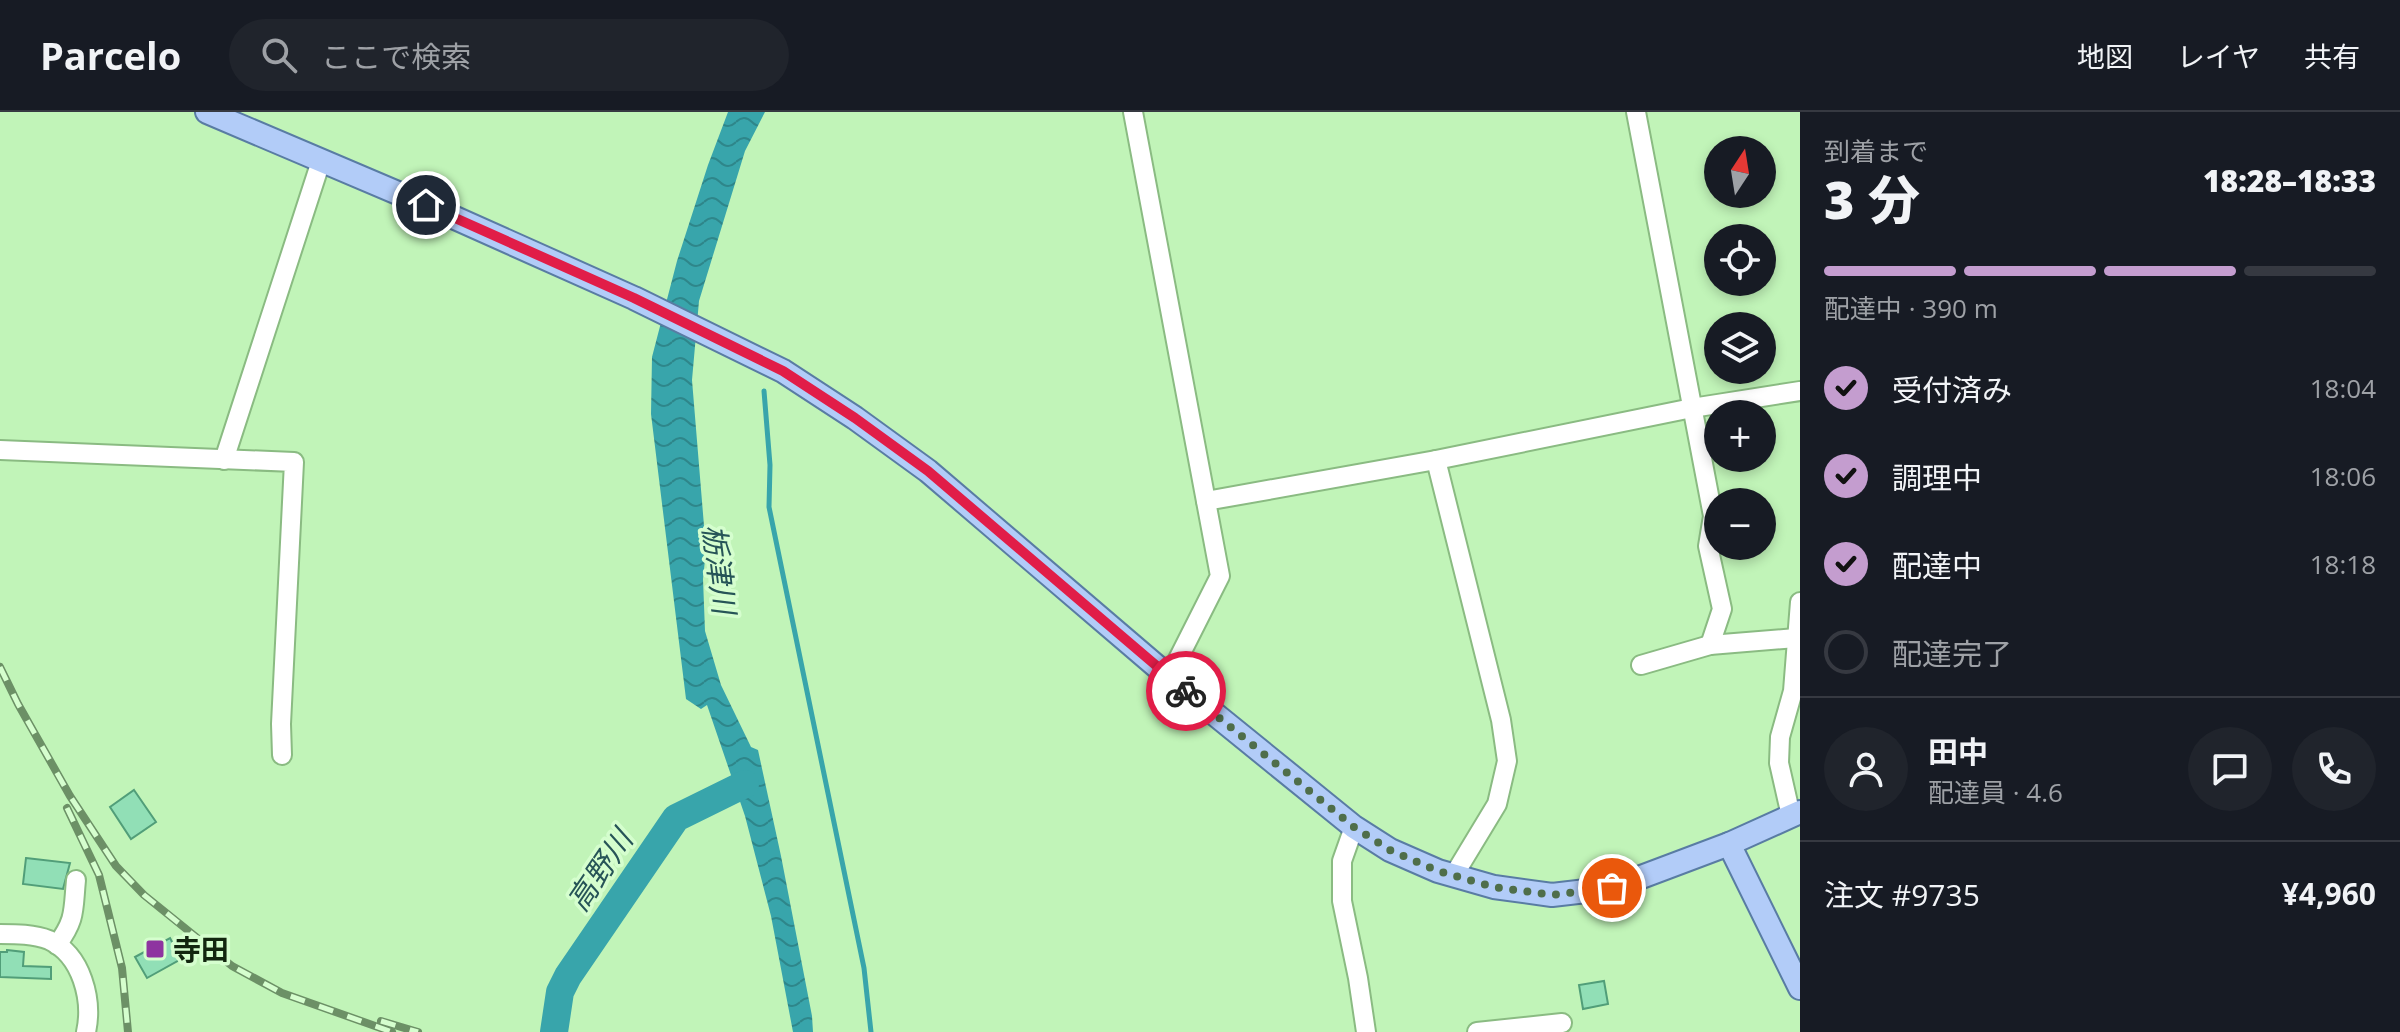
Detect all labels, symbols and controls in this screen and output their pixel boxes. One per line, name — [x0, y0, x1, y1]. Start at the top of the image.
search box — [229, 19, 789, 91]
text: Parcelo — [40, 29, 181, 81]
icon: search — [257, 33, 301, 77]
text: ここで検索 — [321, 36, 471, 77]
text: 地図 — [2077, 37, 2133, 75]
text: レイヤ — [2177, 37, 2260, 75]
text: 共有 — [2304, 37, 2360, 75]
text: 到着まで — [1824, 133, 1928, 169]
north arrow — [1704, 136, 1776, 208]
map controls — [1704, 136, 1776, 560]
text: 18:28–18:33 — [2203, 160, 2376, 201]
text: 3 分 — [1824, 163, 1920, 234]
pin — [392, 171, 460, 239]
icon: home — [404, 183, 448, 227]
button: locate — [1704, 224, 1776, 296]
text: 配達中 · 390 m — [1824, 290, 1998, 326]
button: layers — [1704, 312, 1776, 384]
icon: check — [1824, 366, 1868, 410]
text: 受付済み — [1892, 369, 2012, 410]
text: 18:04 — [2310, 370, 2376, 406]
button: + — [1704, 400, 1776, 472]
icon: check — [1824, 454, 1868, 498]
text: 調理中 — [1892, 457, 1982, 498]
text: 18:06 — [2310, 458, 2376, 494]
button: − — [1704, 488, 1776, 560]
water label: 栃津川 — [694, 522, 746, 619]
icon: check — [1824, 542, 1868, 586]
text: 配達中 — [1892, 545, 1982, 586]
text: 18:18 — [2310, 546, 2376, 582]
text: 配達完了 — [1892, 633, 2012, 674]
courier — [1146, 651, 1226, 731]
icon: bike — [1164, 669, 1208, 713]
button: person — [1824, 727, 1908, 811]
button: chat — [2188, 727, 2272, 811]
button: phone — [2292, 727, 2376, 811]
text: 田中 — [1928, 731, 1988, 772]
text: 配達員 · 4.6 — [1928, 774, 2063, 810]
water label: 高野川 — [557, 819, 643, 919]
pin — [1578, 854, 1646, 922]
icon: bag — [1590, 866, 1634, 910]
text: ¥4,960 — [2282, 873, 2376, 914]
text: 注文 #9735 — [1824, 874, 1980, 915]
place label: 寺田 — [173, 930, 229, 968]
marker: 寺田 — [144, 938, 166, 960]

